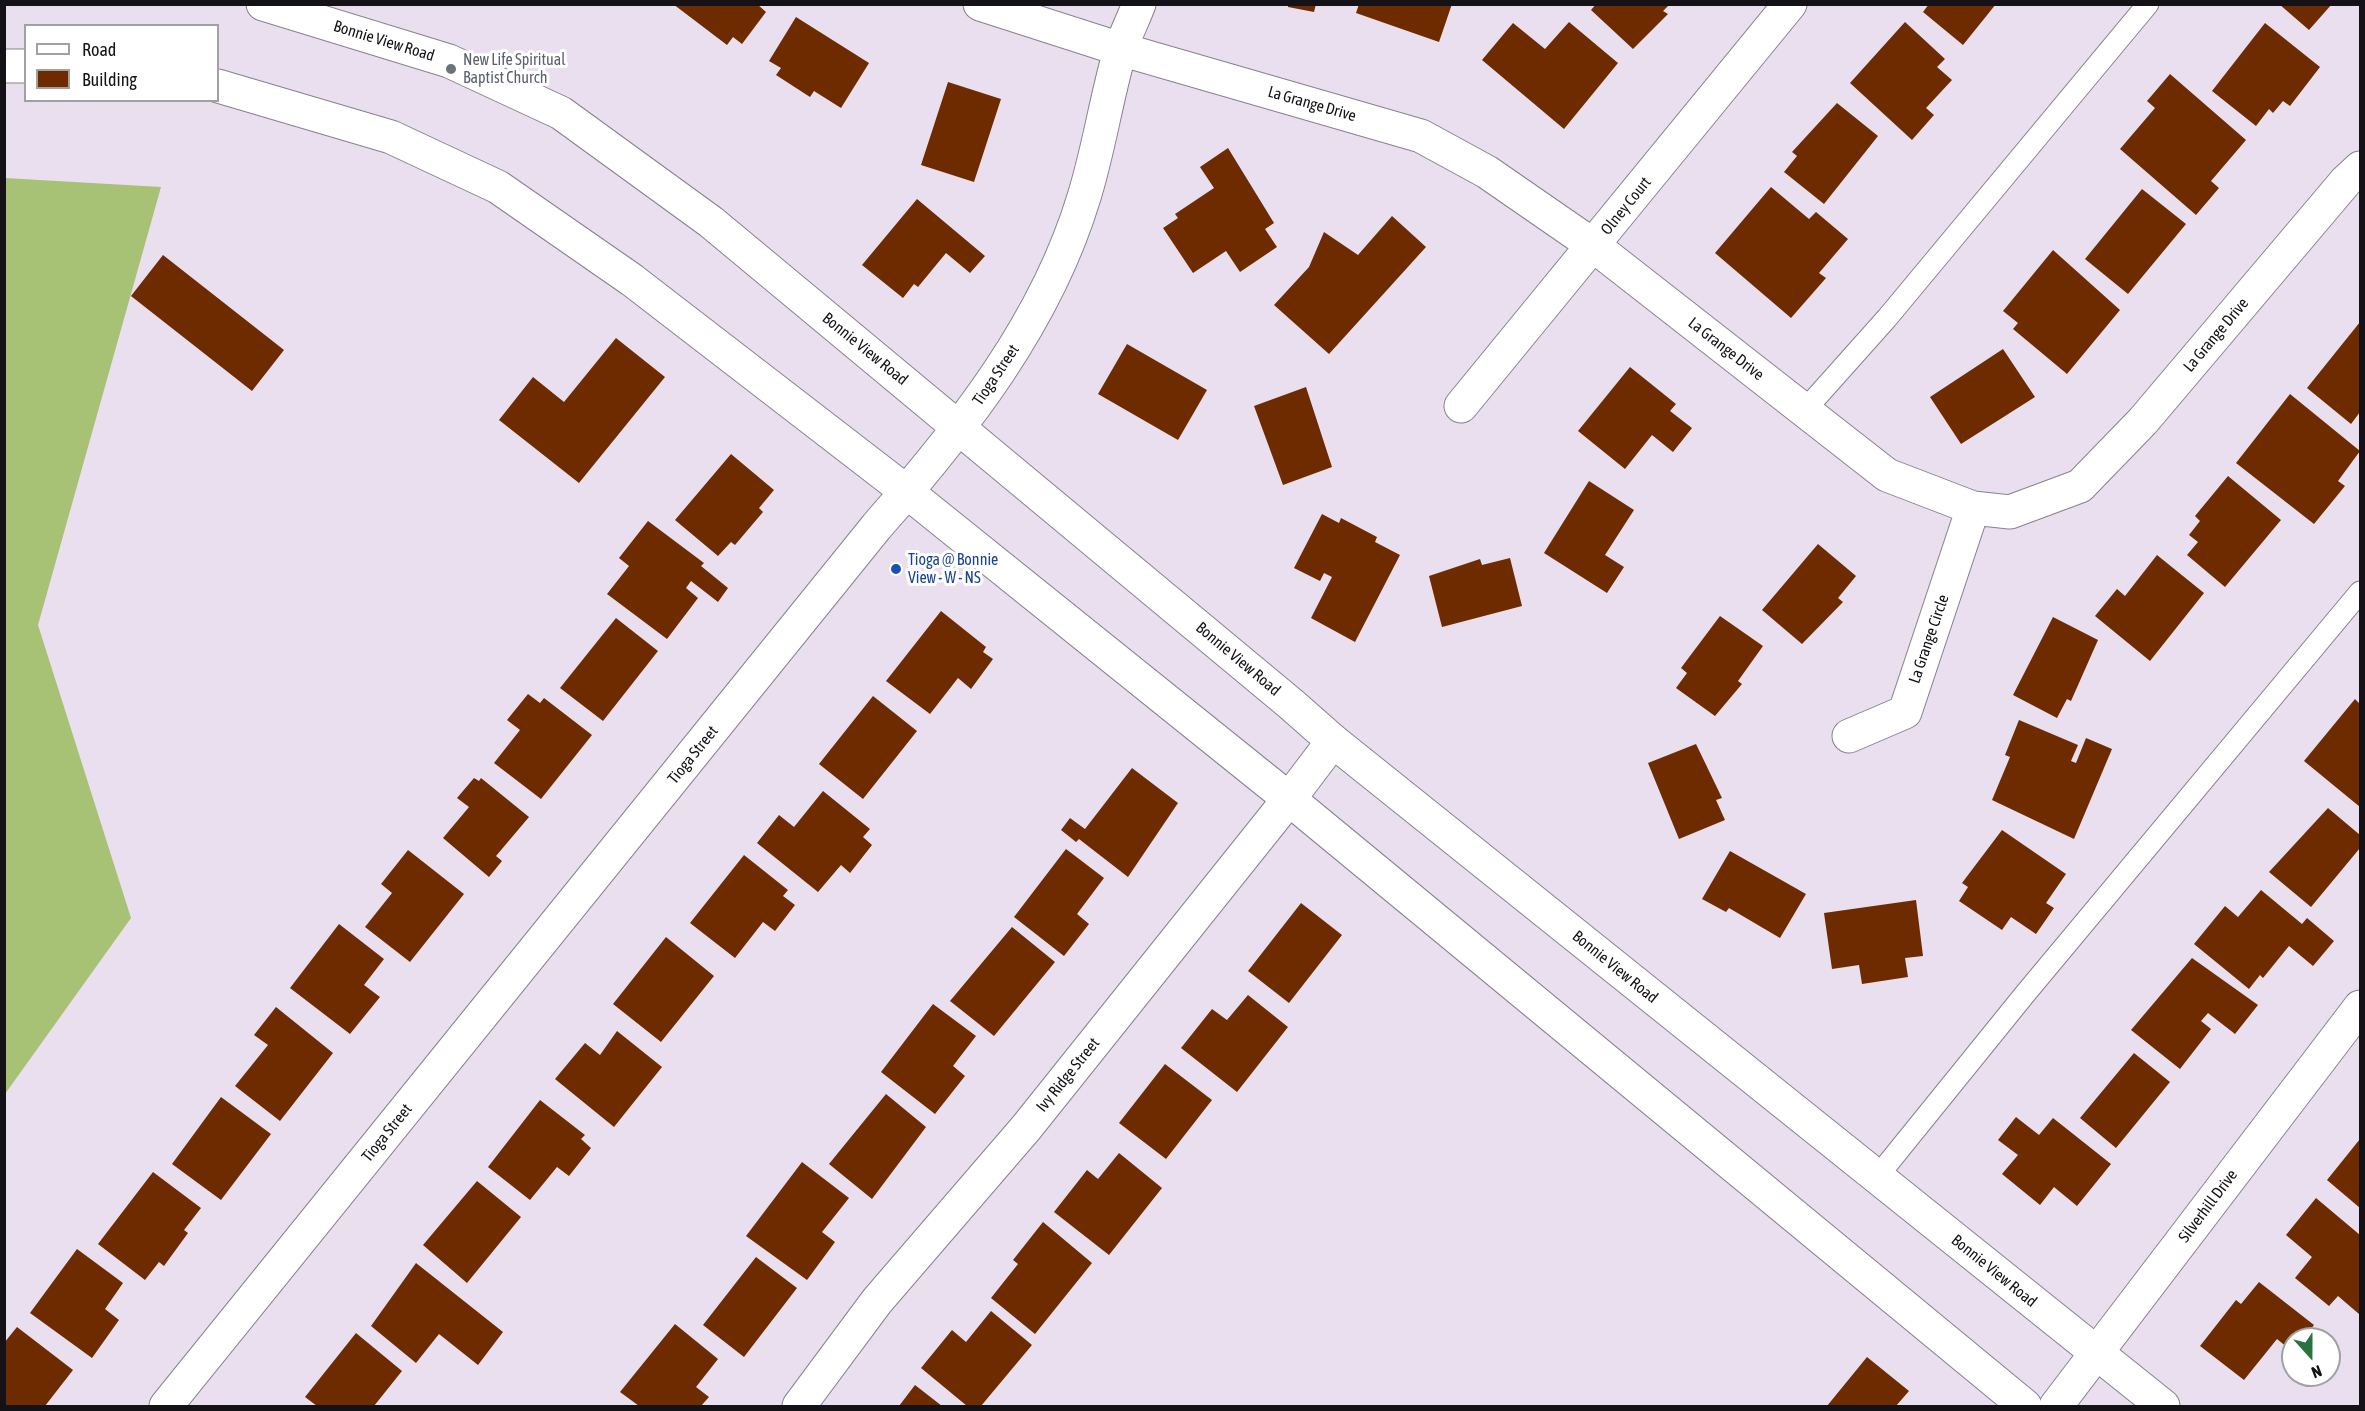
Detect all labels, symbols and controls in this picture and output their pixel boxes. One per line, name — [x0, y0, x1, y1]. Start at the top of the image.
street label: Bonnie View Road — [331, 17, 437, 65]
legend — [24, 24, 219, 102]
text: Road — [82, 39, 116, 60]
place label: New Life Spiritual Baptist Church — [463, 50, 565, 88]
marker: New Life Spiritual Baptist Church — [444, 62, 458, 76]
text: Building — [82, 69, 137, 90]
street label: La Grange Drive — [1266, 82, 1358, 126]
street label: Olney Court — [1597, 173, 1655, 239]
street label: La Grange Drive — [2179, 294, 2253, 376]
street label: Bonnie View Road — [818, 309, 912, 389]
street label: La Grange Drive — [1684, 313, 1768, 385]
street label: Tioga Street — [969, 341, 1023, 409]
place label: Tioga @ Bonnie View - W - NS — [908, 550, 998, 588]
marker: Tioga @ Bonnie View - W - NS — [889, 562, 903, 576]
street label: La Grange Circle — [1905, 592, 1953, 686]
street label: Bonnie View Road — [1192, 618, 1284, 700]
street label: Tioga Street — [664, 722, 722, 788]
street label: Bonnie View Road — [1568, 927, 1662, 1007]
street label: Ivy Ridge Street — [1032, 1034, 1104, 1116]
street label: Tioga Street — [358, 1100, 416, 1166]
street label: Silverhill Drive — [2174, 1166, 2242, 1246]
street label: Bonnie View Road — [1947, 1231, 2041, 1311]
north arrow — [2281, 1327, 2341, 1387]
text: N — [2309, 1362, 2324, 1382]

